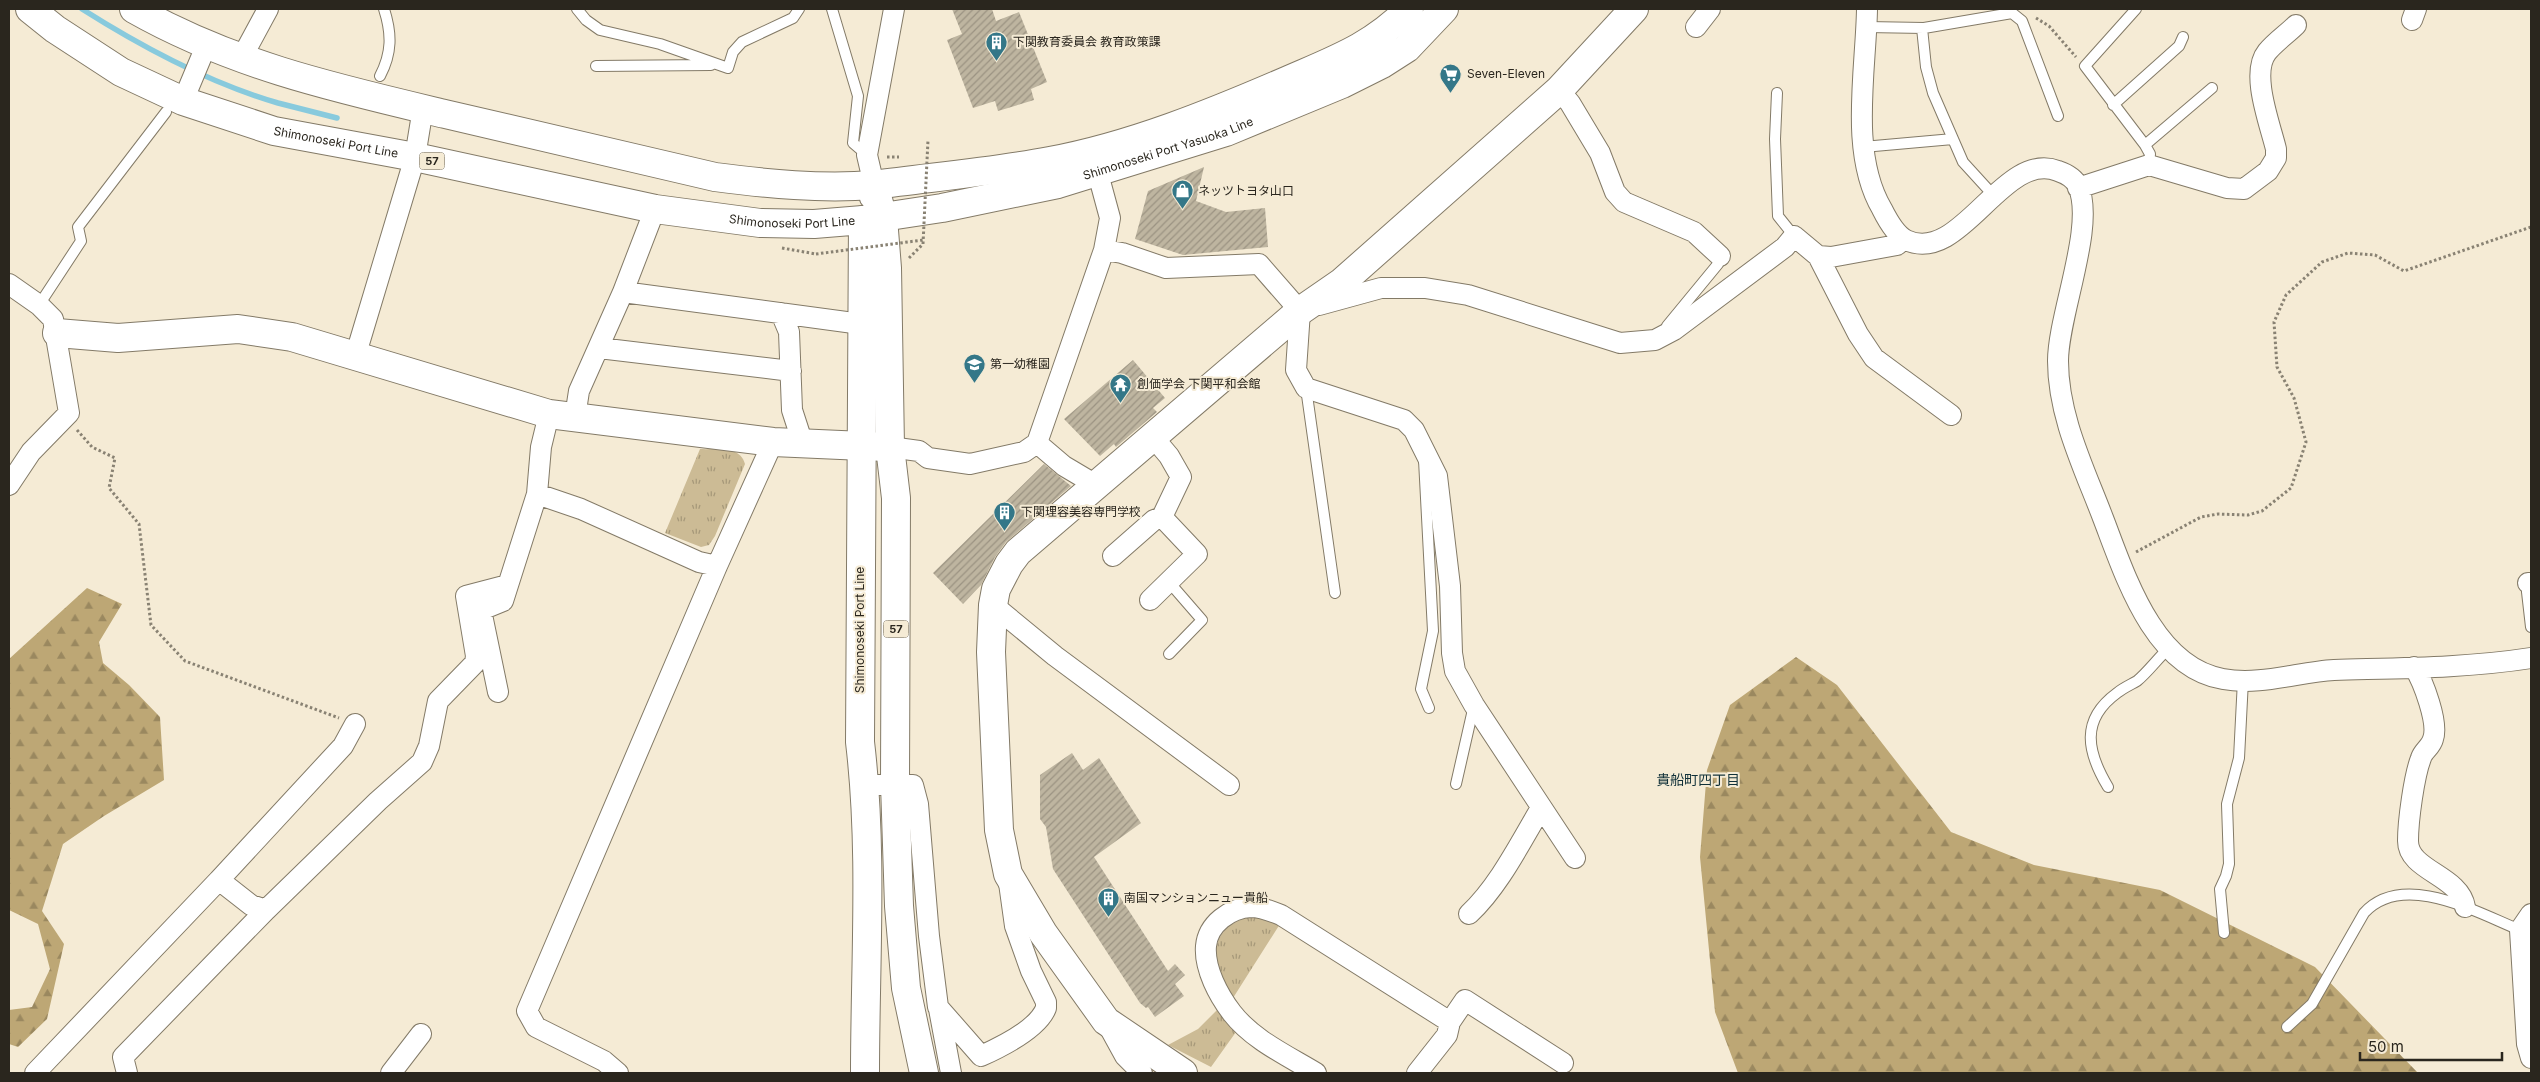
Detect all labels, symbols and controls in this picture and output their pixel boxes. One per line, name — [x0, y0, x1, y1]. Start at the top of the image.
building icon: 下関教育委員会 教育政策課 — [985, 30, 1009, 61]
place label: 下関教育委員会 教育政策課 — [1013, 34, 1160, 49]
supermarket icon: Seven-Eleven — [1439, 62, 1463, 93]
place label: Seven-Eleven — [1467, 66, 1545, 81]
street label: Shimonoseki Port Yasuoka Line — [1081, 114, 1255, 183]
street label: Shimonoseki Port Line — [272, 123, 400, 161]
road number: 57 — [420, 153, 444, 170]
shop icon: ネッツトヨタ山口 — [1170, 179, 1194, 210]
place label: ネッツトヨタ山口 — [1198, 183, 1294, 198]
street label: Shimonoseki Port Line — [728, 211, 856, 231]
school or university icon: 第一幼稚園 — [962, 352, 986, 383]
place label: 第一幼稚園 — [990, 356, 1050, 371]
temple icon: 創価学会 下関平和会館 — [1109, 372, 1133, 403]
place label: 創価学会 下関平和会館 — [1137, 376, 1260, 391]
building icon: 下関理容美容専門学校 — [993, 500, 1017, 531]
place label: 下関理容美容専門学校 — [1021, 504, 1141, 519]
street label: Shimonoseki Port Line — [852, 567, 867, 693]
road number: 57 — [884, 620, 908, 638]
district label: 貴船町四丁目 — [1656, 771, 1740, 788]
building icon: 南国マンションニュー貴船 — [1096, 886, 1120, 917]
place label: 南国マンションニュー貴船 — [1124, 890, 1268, 905]
scale bar — [2360, 1030, 2502, 1062]
text: 50 m — [2368, 1037, 2404, 1056]

